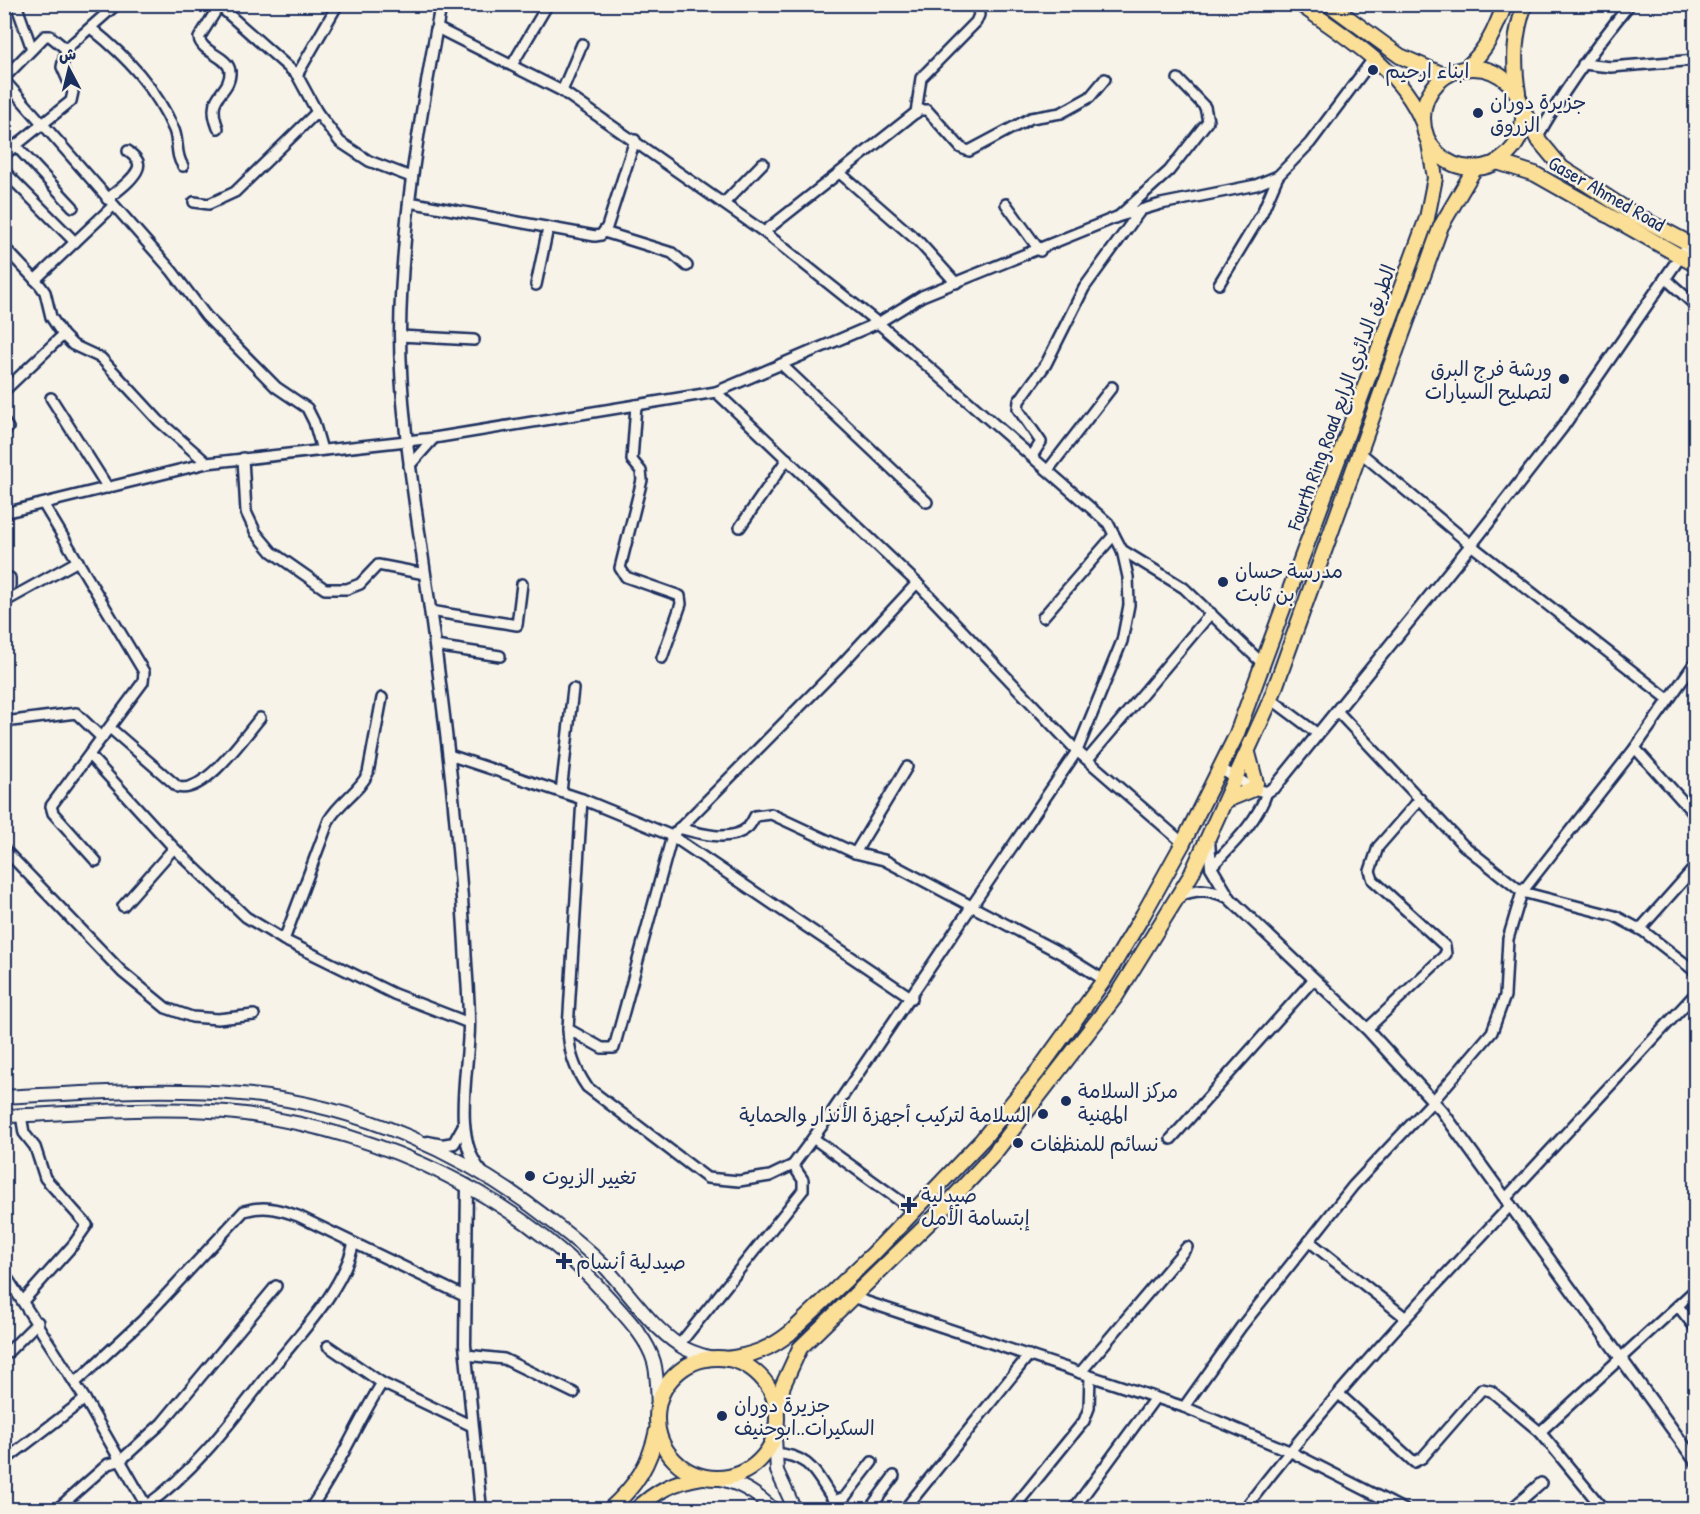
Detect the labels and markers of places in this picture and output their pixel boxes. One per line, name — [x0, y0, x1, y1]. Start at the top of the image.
place label: ابناء ارحيم — [1385, 57, 1469, 86]
marker: ابناء ارحيم — [1366, 63, 1380, 77]
place label: جزيرة دوران الزروق — [1490, 88, 1587, 138]
marker: جزيرة دوران الزروق — [1471, 106, 1485, 120]
place label: ورشة فرج البرق لتصليح السيارات — [1425, 355, 1552, 406]
marker: ورشة فرج البرق لتصليح السيارات — [1557, 372, 1571, 386]
place label: مدرسة حسان بن ثابت — [1235, 557, 1343, 607]
marker: مدرسة حسان بن ثابت — [1216, 575, 1230, 589]
place label: مركز السلامة المهنية — [1078, 1077, 1178, 1127]
marker: مركز السلامة المهنية — [1059, 1094, 1073, 1108]
place label: السلامة لتركيب أجهزة الأنذار والحماية — [739, 1101, 1031, 1128]
marker: السلامة لتركيب أجهزة الأنذار والحماية — [1036, 1107, 1050, 1121]
place label: نسائم للمنظفات — [1030, 1130, 1159, 1159]
marker: نسائم للمنظفات — [1011, 1136, 1025, 1150]
place label: تغيير الزيوت — [542, 1163, 636, 1190]
marker: تغيير الزيوت — [523, 1169, 537, 1183]
place label: صيدلية إبتسامة الأمل — [921, 1181, 1030, 1231]
marker: صيدلية إبتسامة الأمل — [902, 1198, 916, 1212]
place label: صيدلية أنسام — [576, 1248, 686, 1277]
marker: صيدلية أنسام — [557, 1254, 571, 1268]
place label: جزيرة دوران السكيرات..ابوحنيف — [734, 1391, 875, 1441]
marker: جزيرة دوران السكيرات..ابوحنيف — [715, 1409, 729, 1423]

